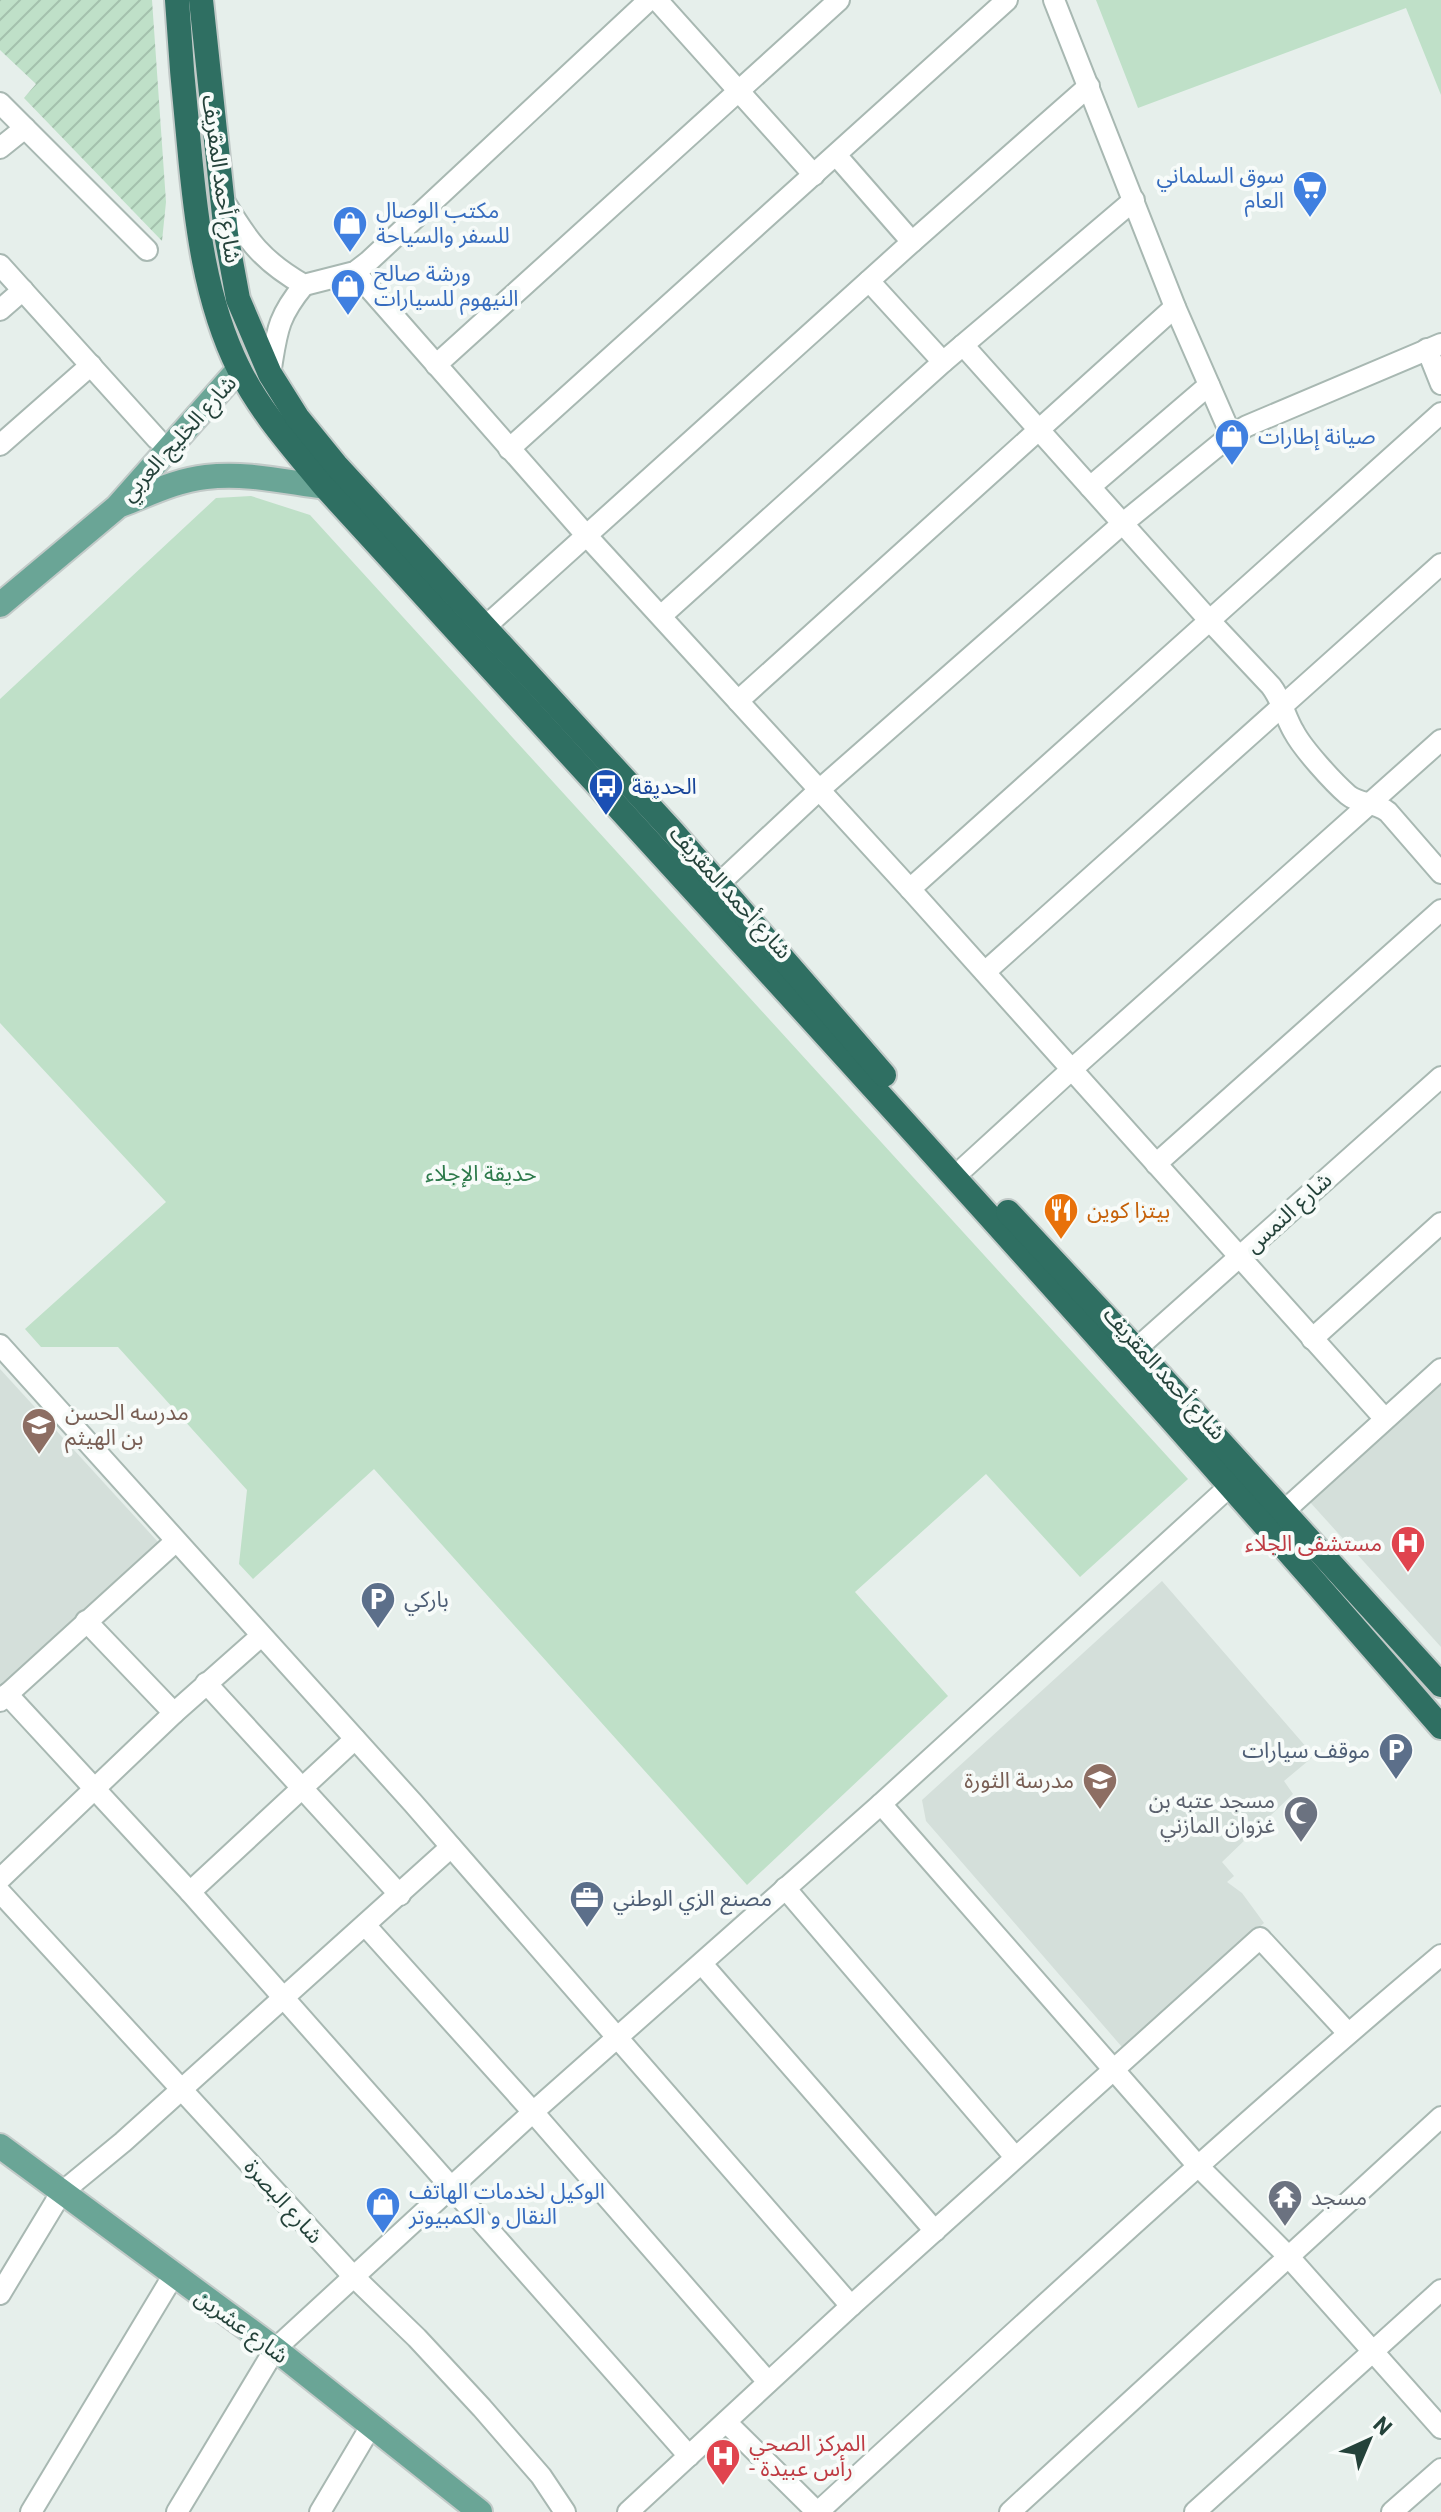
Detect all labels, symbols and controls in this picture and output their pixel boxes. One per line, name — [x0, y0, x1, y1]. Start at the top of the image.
street label: شارع أحمد المقريف — [193, 93, 246, 265]
place label: سوق السلماني العام — [1156, 163, 1284, 217]
supermarket icon: سوق السلماني العام — [1291, 169, 1329, 219]
place label: مكتب الوصال للسفر والسياحة — [376, 198, 510, 248]
shop icon: مكتب الوصال للسفر والسياحة — [331, 204, 369, 254]
place label: ورشة صالح النيهوم للسيارات — [374, 261, 519, 315]
shop icon: ورشة صالح النيهوم للسيارات — [329, 267, 367, 317]
street label: شارع الخليج العربي — [115, 370, 244, 509]
shop icon: صيانة إطارات — [1213, 417, 1251, 467]
place label: صيانة إطارات — [1258, 424, 1376, 451]
bus stop icon: الحديقة — [587, 767, 625, 817]
place label: الحديقة — [632, 774, 697, 799]
street label: شارع أحمد المقريف — [662, 820, 797, 966]
park label: حديقة الإجلاء — [425, 1161, 537, 1188]
street label: شارع النمس — [1240, 1167, 1339, 1261]
restaurant icon: بيتزا كوين — [1042, 1191, 1080, 1241]
place label: بيتزا كوين — [1087, 1198, 1170, 1223]
street label: شارع أحمد المقريف — [1096, 1301, 1231, 1447]
place label: مدرسه الحسن بن الهيثم — [65, 1400, 189, 1454]
school or university icon: مدرسه الحسن بن الهيثم — [20, 1406, 58, 1456]
hospital icon: مستشفى الجلاء — [1389, 1524, 1427, 1574]
place label: مستشفى الجلاء — [1245, 1531, 1382, 1556]
parking icon: باركي — [359, 1580, 397, 1630]
place label: باركي — [404, 1587, 449, 1616]
parking icon: موقف سيارات — [1377, 1731, 1415, 1781]
place label: موقف سيارات — [1242, 1738, 1370, 1764]
school or university icon: مدرسة الثورة — [1081, 1761, 1119, 1811]
place label: مدرسة الثورة — [964, 1768, 1074, 1794]
place label: مسجد عتبه بن غزوان المازني — [1149, 1788, 1275, 1842]
mosque icon: مسجد عتبه بن غزوان المازني — [1282, 1794, 1320, 1844]
office icon: مصنع الزي الوطني — [568, 1879, 606, 1929]
place label: مصنع الزي الوطني — [613, 1886, 772, 1915]
street label: شارع البصرة — [236, 2154, 328, 2251]
temple icon: مسجد — [1266, 2178, 1304, 2228]
place label: الوكيل لخدمات الهاتف النقال و الكمبيوتر — [408, 2179, 605, 2229]
shop icon: الوكيل لخدمات الهاتف النقال و الكمبيوتر — [364, 2185, 402, 2235]
place label: مسجد — [1311, 2185, 1367, 2210]
street label: شارع عشرين — [188, 2284, 293, 2372]
north arrow — [1329, 2400, 1409, 2480]
text: N — [1368, 2412, 1397, 2440]
place label: المركز الصحي - رأس عبيدة — [749, 2431, 866, 2482]
hospital icon: المركز الصحي - رأس عبيدة — [704, 2437, 742, 2487]

